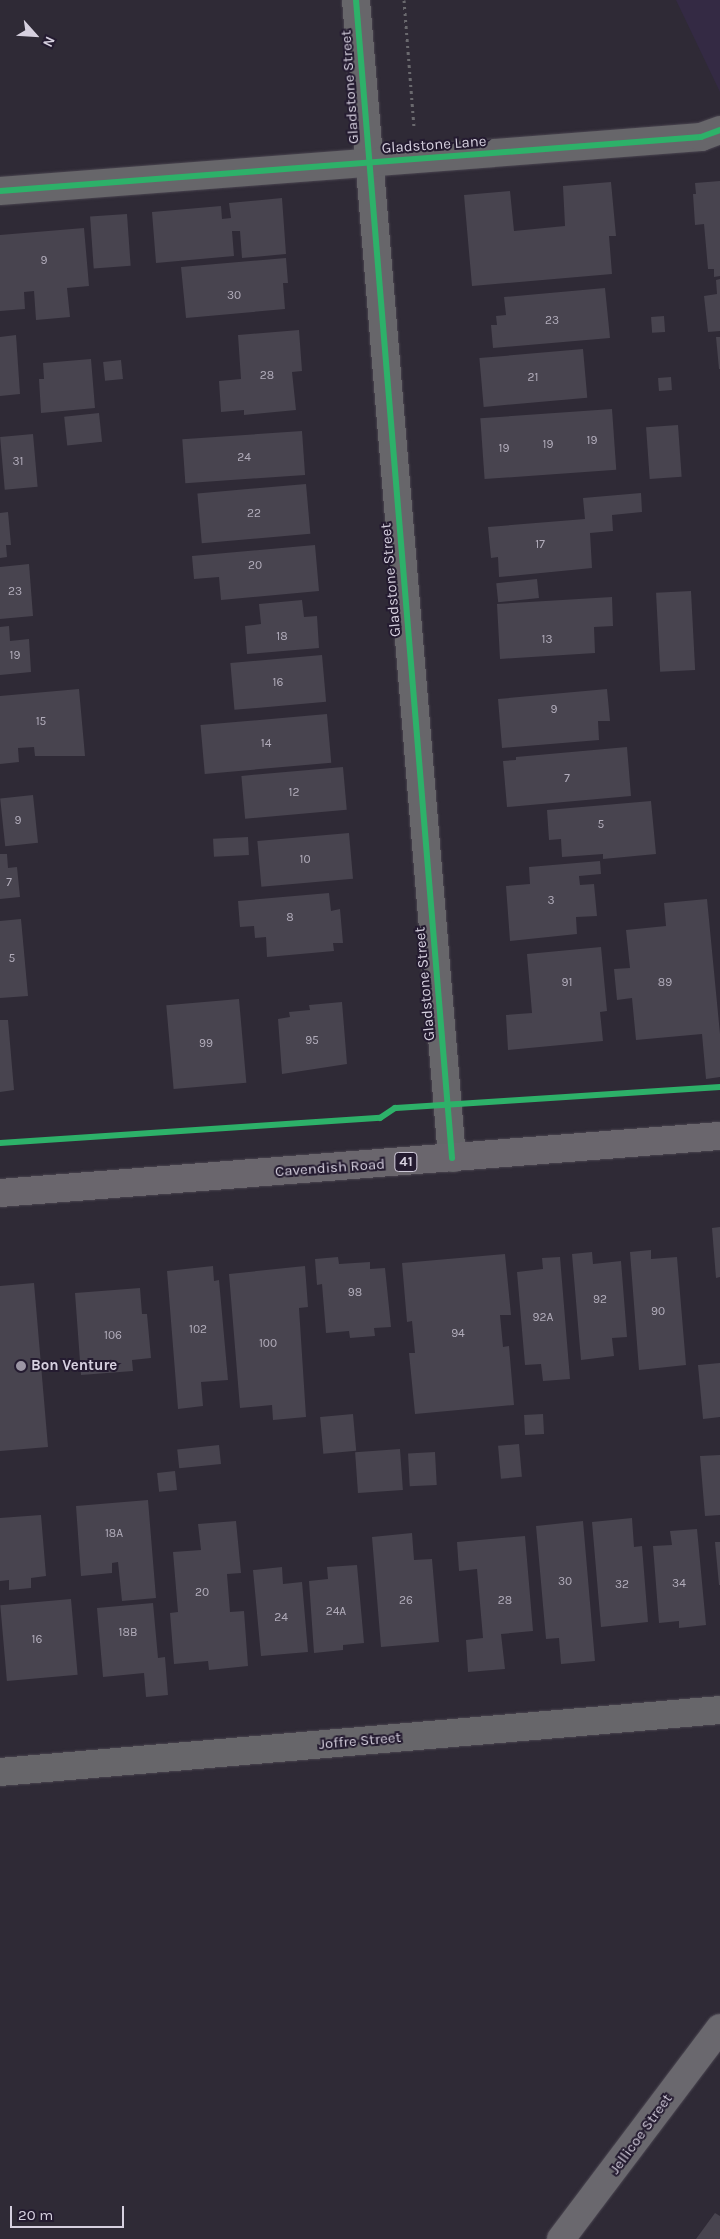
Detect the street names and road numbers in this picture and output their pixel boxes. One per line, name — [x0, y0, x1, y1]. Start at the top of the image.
street label: Gladstone Street — [337, 29, 363, 145]
street label: Gladstone Lane — [381, 132, 487, 158]
street label: Gladstone Street — [377, 522, 405, 638]
street label: Gladstone Street — [411, 926, 439, 1042]
road number: 41 — [394, 1150, 418, 1174]
street label: Cavendish Road — [274, 1155, 386, 1181]
street label: Joffre Street — [318, 1728, 402, 1754]
street label: Jellicoe Street — [606, 2090, 676, 2178]

